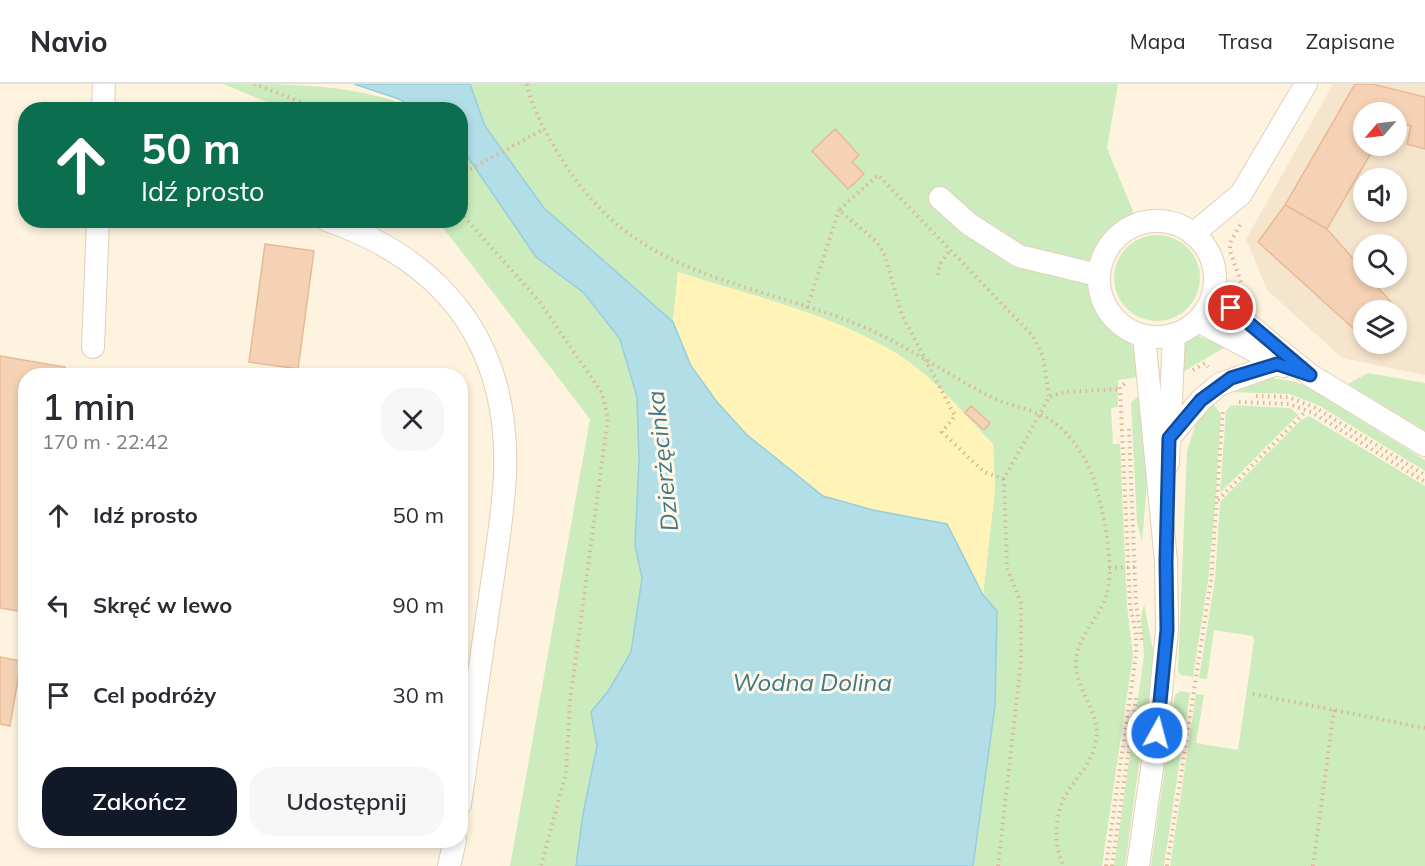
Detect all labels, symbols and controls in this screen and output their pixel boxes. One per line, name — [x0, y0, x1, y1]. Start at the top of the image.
text: Navio — [30, 24, 107, 59]
text: Mapa — [1130, 28, 1186, 54]
text: Trasa — [1219, 28, 1273, 54]
text: Zapisane — [1306, 28, 1395, 54]
north arrow — [1353, 102, 1407, 156]
map controls — [1353, 102, 1407, 354]
text: 50 m — [141, 122, 241, 175]
icon: ahead — [42, 126, 120, 204]
button: sound — [1353, 168, 1407, 222]
text: Idź prosto — [141, 174, 265, 208]
button: search — [1353, 234, 1407, 288]
pin — [1205, 282, 1256, 333]
icon: arrive — [1214, 291, 1247, 324]
button: layers — [1353, 300, 1407, 354]
text: 1 min — [42, 384, 136, 429]
button: close — [381, 388, 444, 451]
water label: Dzierżęcinka — [640, 389, 684, 533]
text: 170 m · 22:42 — [42, 429, 168, 454]
icon: ahead — [42, 499, 75, 532]
text: Idź prosto — [93, 501, 198, 529]
text: 50 m — [393, 501, 444, 529]
icon: left — [42, 589, 75, 622]
text: Skręć w lewo — [93, 591, 232, 619]
text: 90 m — [393, 591, 444, 619]
water label: Wodna Dolina — [732, 667, 892, 697]
icon: arrive — [42, 679, 75, 712]
text: Cel podróży — [93, 681, 216, 709]
text: 30 m — [393, 681, 444, 709]
position arrow — [1125, 701, 1189, 765]
button: Zakończ — [42, 767, 237, 836]
button: Udostępnij — [249, 767, 444, 836]

